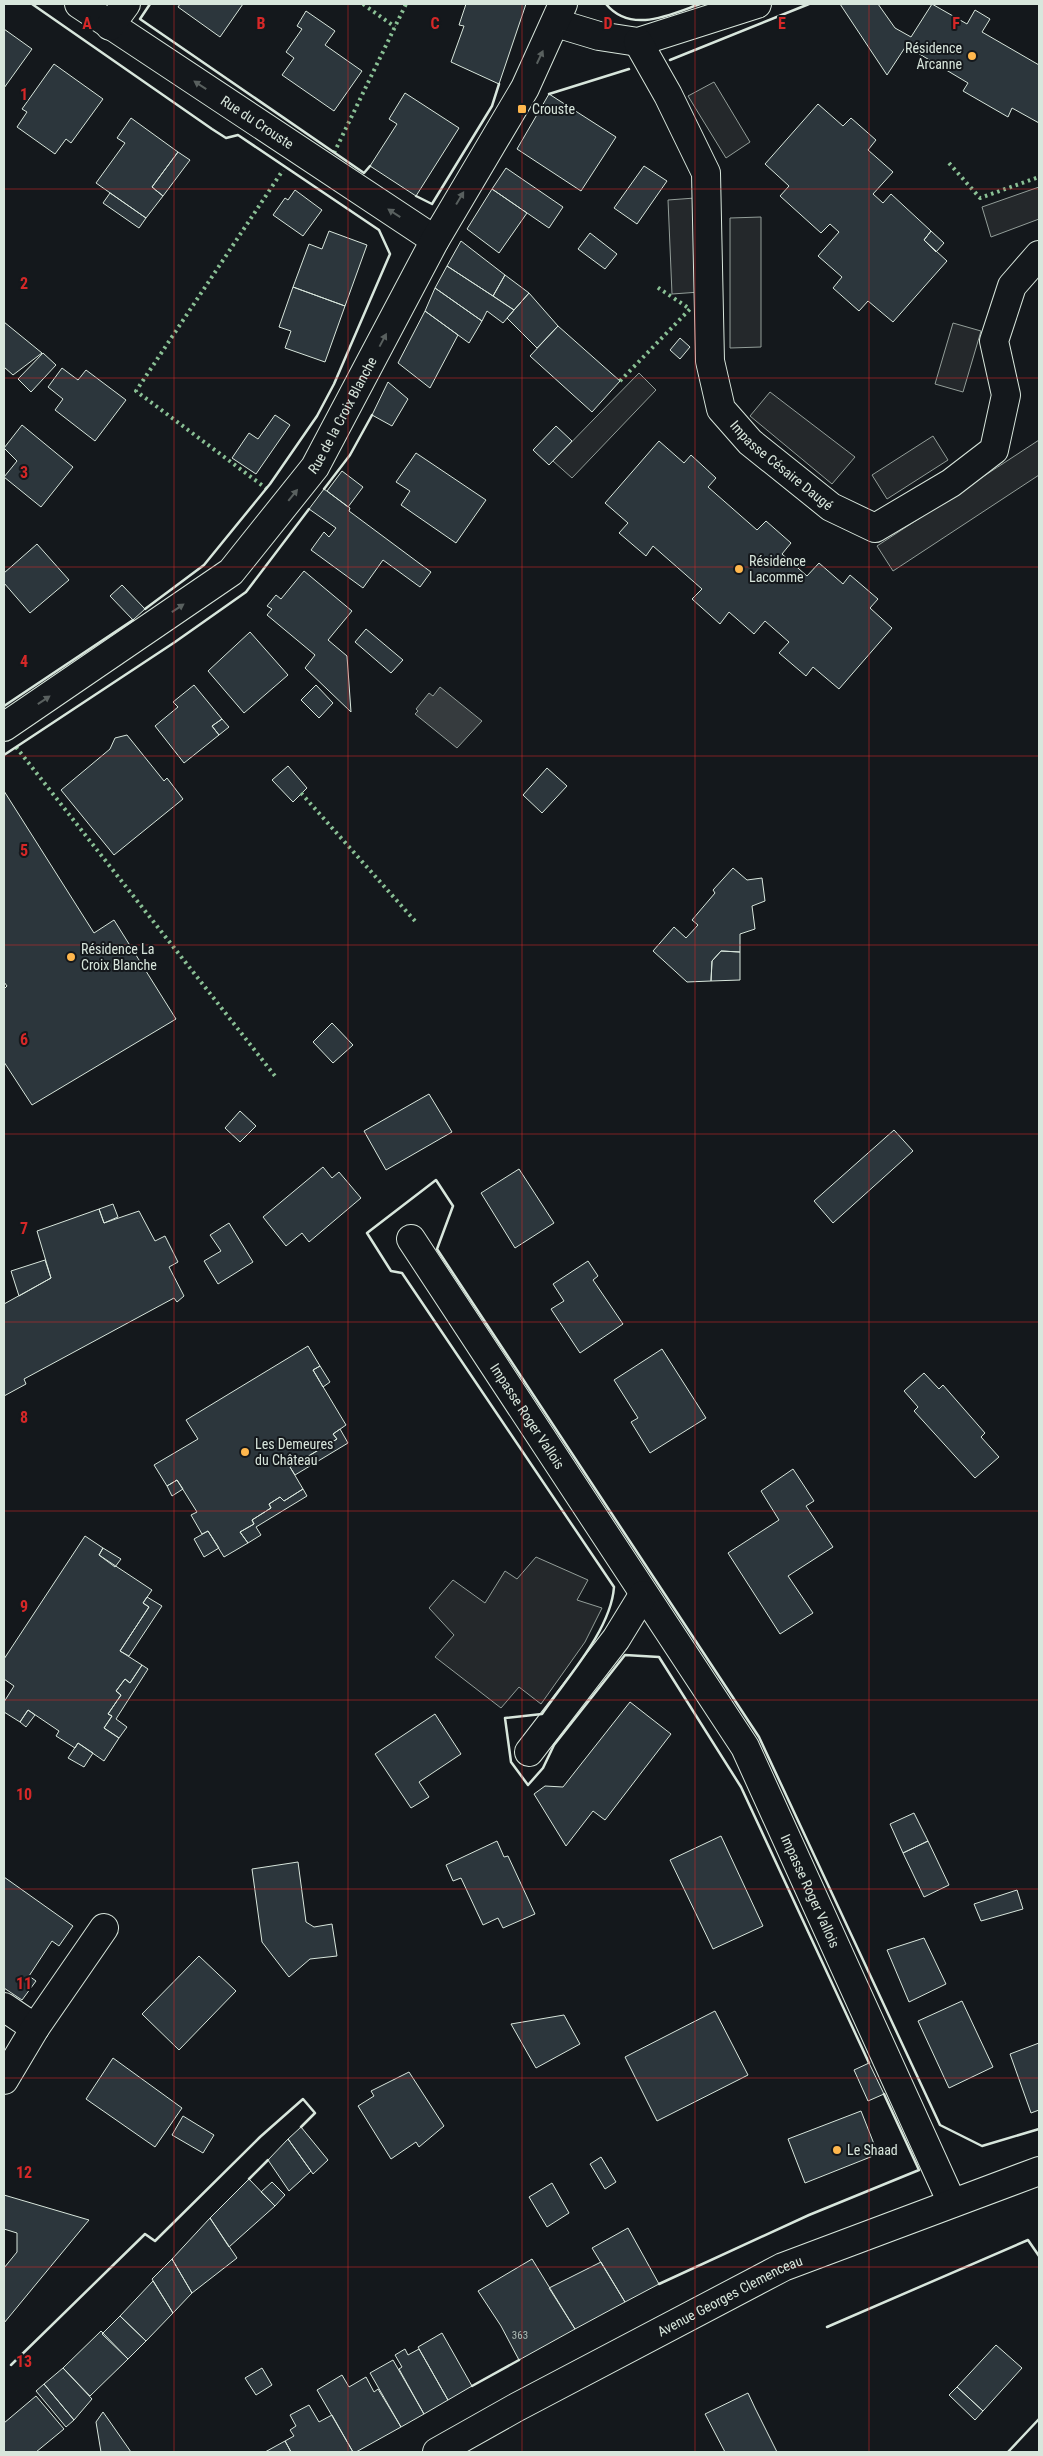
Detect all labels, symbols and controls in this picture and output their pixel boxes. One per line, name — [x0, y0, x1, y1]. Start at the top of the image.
text: A — [82, 14, 92, 33]
text: B — [257, 14, 266, 33]
text: C — [430, 14, 440, 33]
text: D — [603, 14, 613, 33]
text: E — [778, 14, 786, 33]
text: F — [952, 14, 960, 33]
place label: Résidence Arcanne — [905, 40, 962, 72]
one-way arrow — [536, 50, 544, 64]
marker: Résidence Arcanne — [966, 50, 978, 62]
one-way arrow — [193, 80, 207, 90]
text: 1 — [20, 85, 28, 104]
street label: Rue du Crouste — [218, 92, 297, 152]
place label: Crouste — [532, 101, 575, 117]
marker: Crouste — [516, 103, 528, 115]
one-way arrow — [455, 191, 464, 204]
one-way arrow — [387, 208, 401, 218]
text: 2 — [20, 274, 28, 293]
one-way arrow — [379, 333, 387, 347]
street label: Rue de la Croix Blanche — [305, 354, 380, 477]
street label: Impasse Césaire Daugé — [727, 417, 837, 514]
text: 3 — [20, 463, 28, 482]
one-way arrow — [287, 489, 298, 502]
place label: Résidence Lacomme — [749, 553, 806, 585]
marker: Résidence Lacomme — [733, 563, 745, 575]
one-way arrow — [172, 603, 185, 613]
text: 4 — [20, 652, 28, 671]
one-way arrow — [37, 695, 51, 705]
text: 5 — [20, 841, 28, 860]
place label: Résidence La Croix Blanche — [81, 941, 157, 973]
marker: Résidence La Croix Blanche — [65, 951, 77, 963]
text: 6 — [20, 1030, 28, 1049]
text: 7 — [20, 1219, 28, 1238]
street label: Impasse Roger Vallois — [487, 1360, 568, 1472]
text: 8 — [20, 1408, 28, 1427]
place label: Les Demeures du Château — [255, 1436, 333, 1468]
marker: Les Demeures du Château — [239, 1446, 251, 1458]
text: 9 — [20, 1597, 28, 1616]
text: 10 — [16, 1785, 32, 1804]
street label: Impasse Roger Vallois — [778, 1832, 843, 1950]
text: 11 — [16, 1974, 32, 1993]
place label: Le Shaad — [847, 2142, 898, 2158]
marker: Le Shaad — [831, 2144, 843, 2156]
text: 12 — [16, 2163, 32, 2182]
street label: Avenue Georges Clemenceau — [655, 2252, 805, 2340]
house number: 363 — [512, 2329, 528, 2342]
text: 13 — [16, 2352, 32, 2371]

